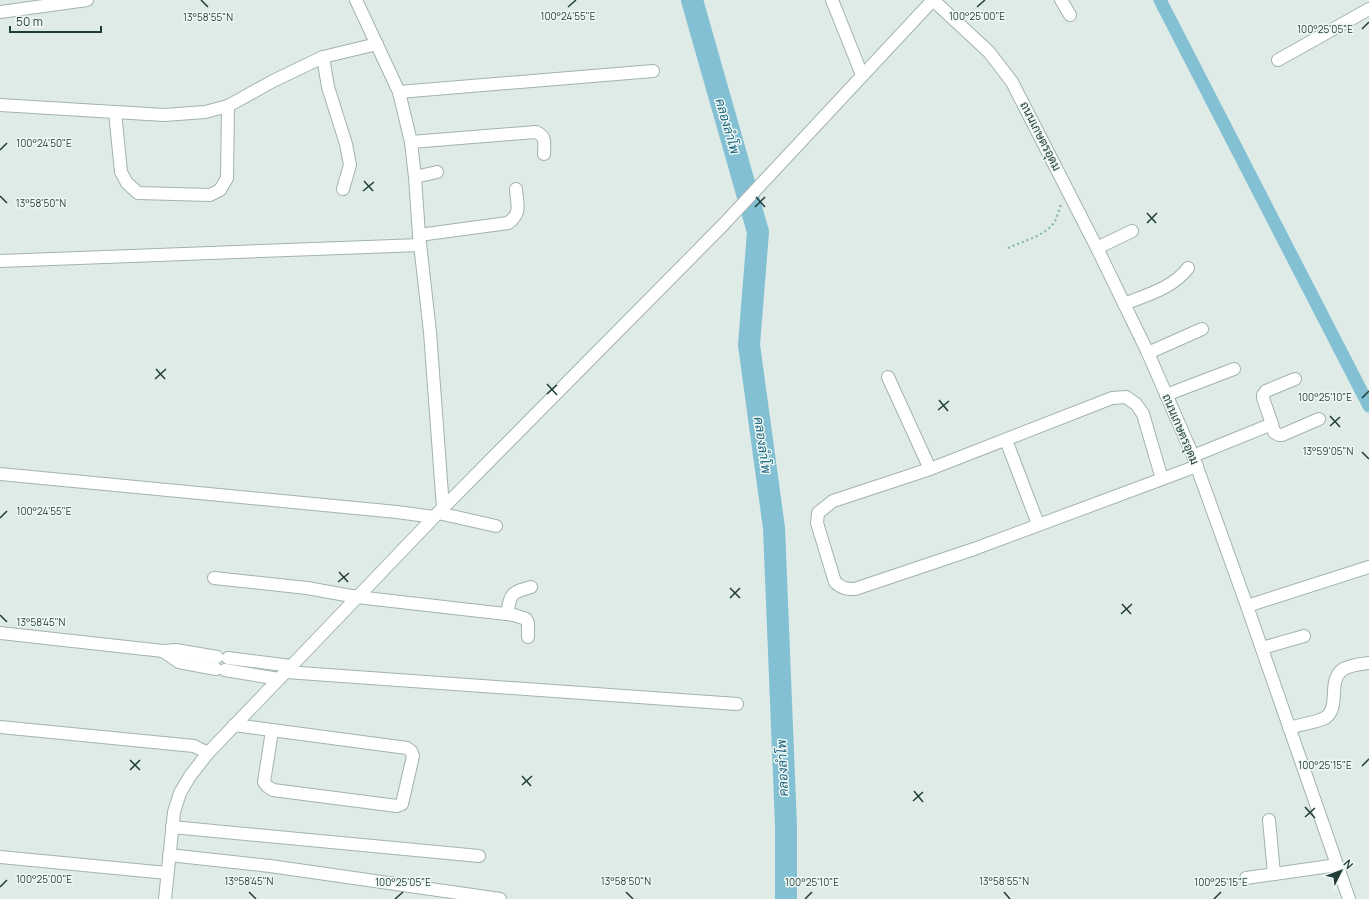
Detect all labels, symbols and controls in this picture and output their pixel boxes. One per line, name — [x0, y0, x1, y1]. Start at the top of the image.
scale bar — [10, 8, 101, 34]
text: 100°24'55"E — [540, 9, 596, 23]
text: 100°25'00"E — [949, 9, 1005, 23]
text: 13°58'55"N — [183, 10, 233, 24]
text: 50 m — [16, 13, 43, 30]
text: 100°25'05"E — [1297, 22, 1353, 36]
water label: คลองลำโพ — [711, 96, 745, 157]
street label: ถนนเกษตรอุดม — [1015, 98, 1066, 174]
text: 100°24'50"E — [16, 136, 72, 150]
text: 13°58'50"N — [16, 196, 66, 210]
text: 100°25'10"E — [1298, 390, 1352, 404]
street label: ถนนเกษตรอุดม — [1157, 391, 1204, 468]
water label: คลองลำโพ — [750, 416, 776, 475]
text: 13°59'05"N — [1303, 444, 1353, 458]
text: 100°24'55"E — [16, 504, 72, 518]
text: 13°58'45"N — [17, 615, 66, 629]
water label: คลองลำโพ — [772, 739, 792, 797]
text: 100°25'15"E — [1298, 758, 1352, 772]
north arrow — [1321, 851, 1361, 891]
text: N — [1341, 856, 1357, 872]
text: 100°25'00"E — [16, 872, 72, 886]
text: 13°58'45"N — [225, 874, 274, 888]
text: 13°58'50"N — [601, 874, 651, 888]
text: 13°58'55"N — [979, 874, 1029, 888]
text: 100°25'05"E — [375, 875, 431, 889]
text: 100°25'10"E — [785, 875, 839, 889]
text: 100°25'15"E — [1194, 875, 1248, 889]

